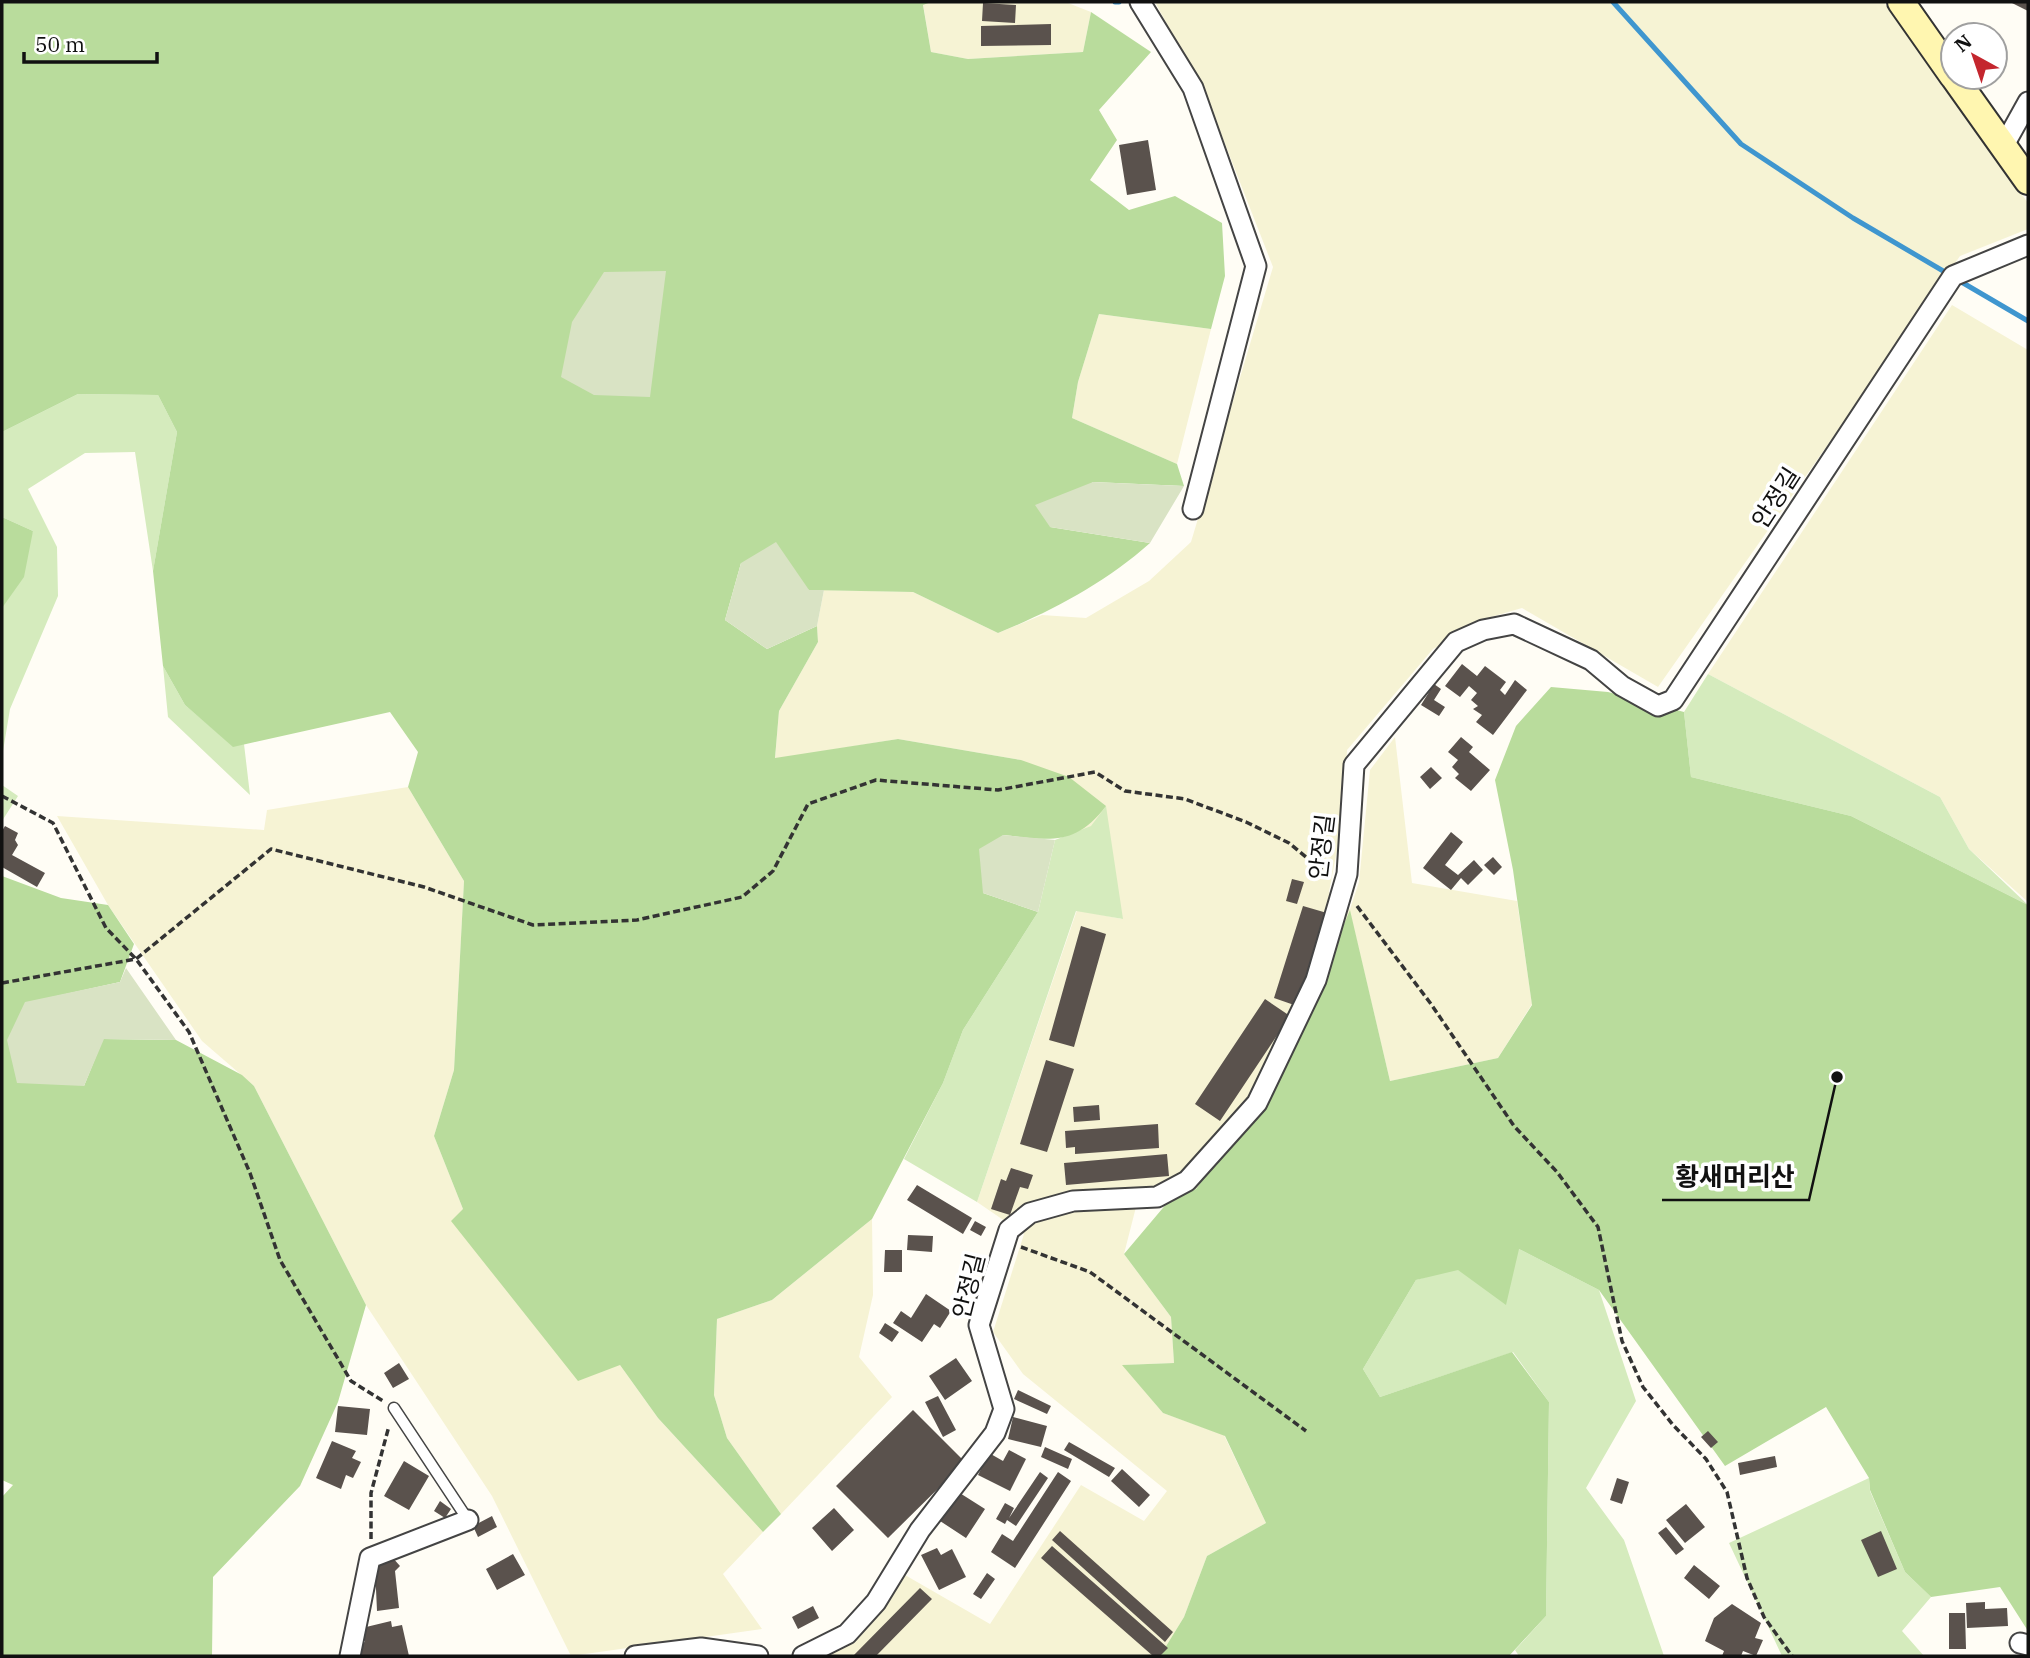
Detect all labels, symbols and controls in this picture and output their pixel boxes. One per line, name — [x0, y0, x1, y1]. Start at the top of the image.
scale bar — [24, 21, 158, 65]
north arrow — [1939, 21, 2009, 91]
text: N — [1950, 29, 1977, 57]
text: 50 m — [35, 30, 85, 58]
street label: 안정길 — [1744, 461, 1807, 534]
street label: 안정길 — [1301, 812, 1341, 882]
callout: 황새머리산 — [1662, 1153, 1809, 1200]
text: 황새머리산 — [1675, 1159, 1795, 1193]
street label: 안정길 — [944, 1250, 992, 1322]

